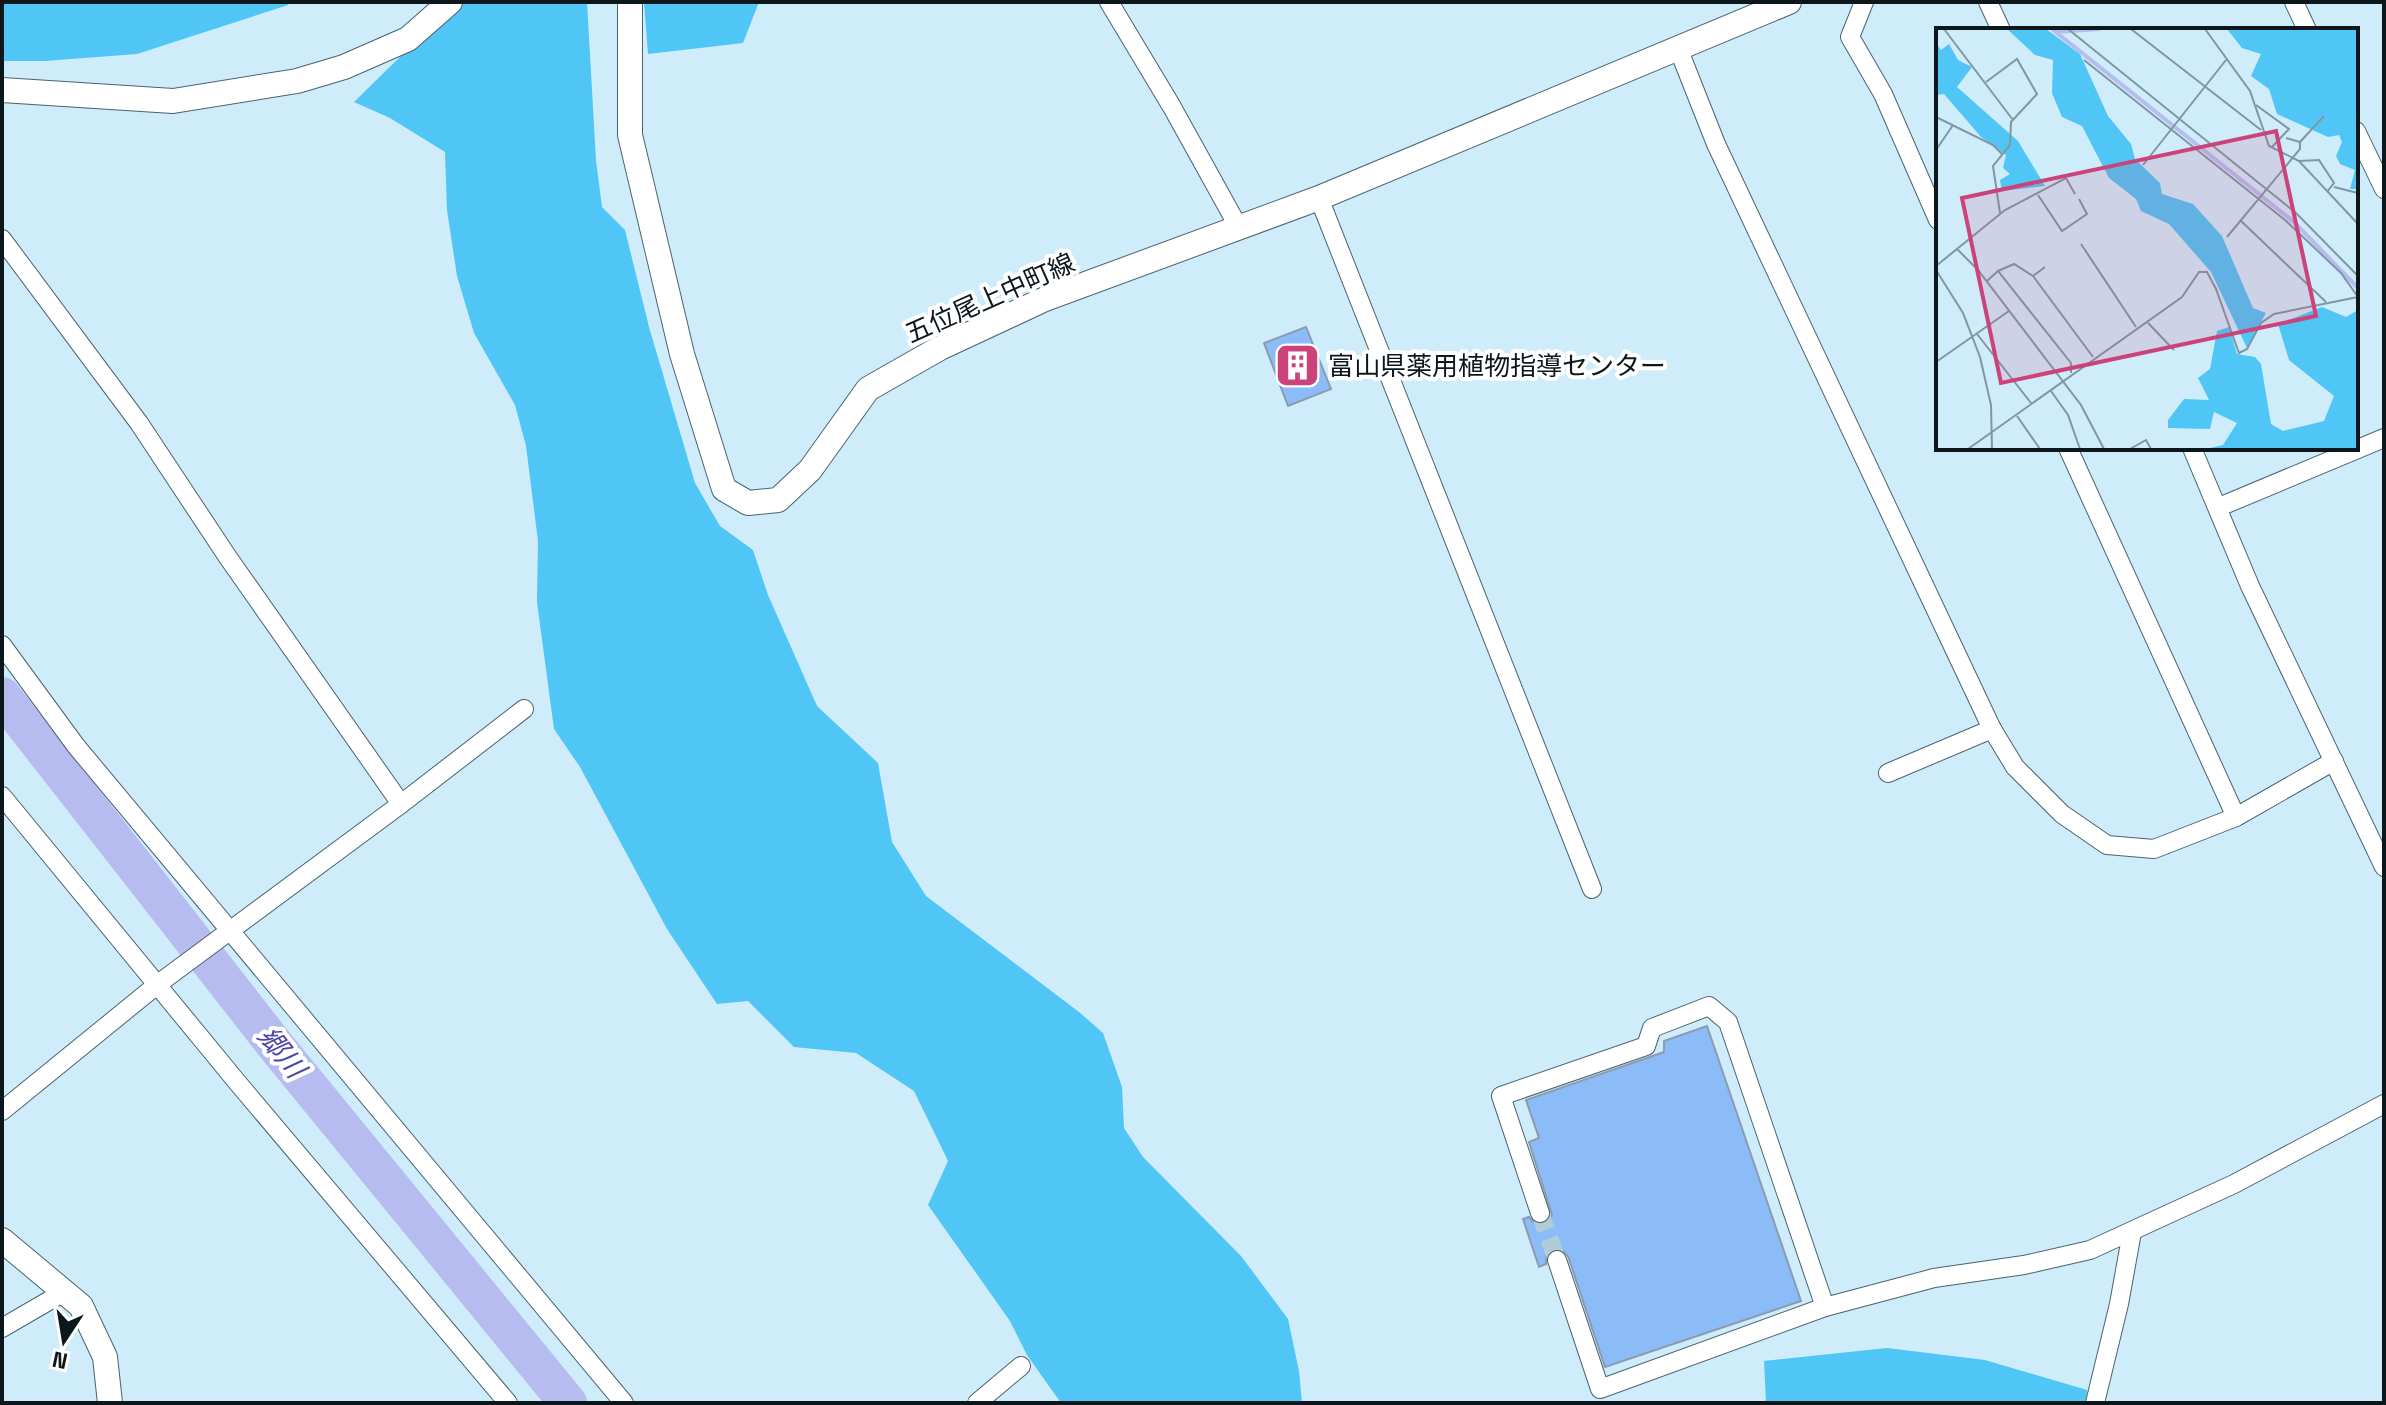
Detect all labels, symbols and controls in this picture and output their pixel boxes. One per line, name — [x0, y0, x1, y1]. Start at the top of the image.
inset map — [1936, 28, 2358, 450]
street label: 五位尾上中町線 — [900, 245, 1080, 351]
building icon: 富山県薬用植物指導センター — [1273, 342, 1321, 390]
place label: 富山県薬用植物指導センター — [1328, 349, 1666, 383]
water label: 郷川 — [250, 1019, 315, 1087]
north arrow — [24, 1301, 104, 1381]
text: N — [50, 1345, 70, 1376]

